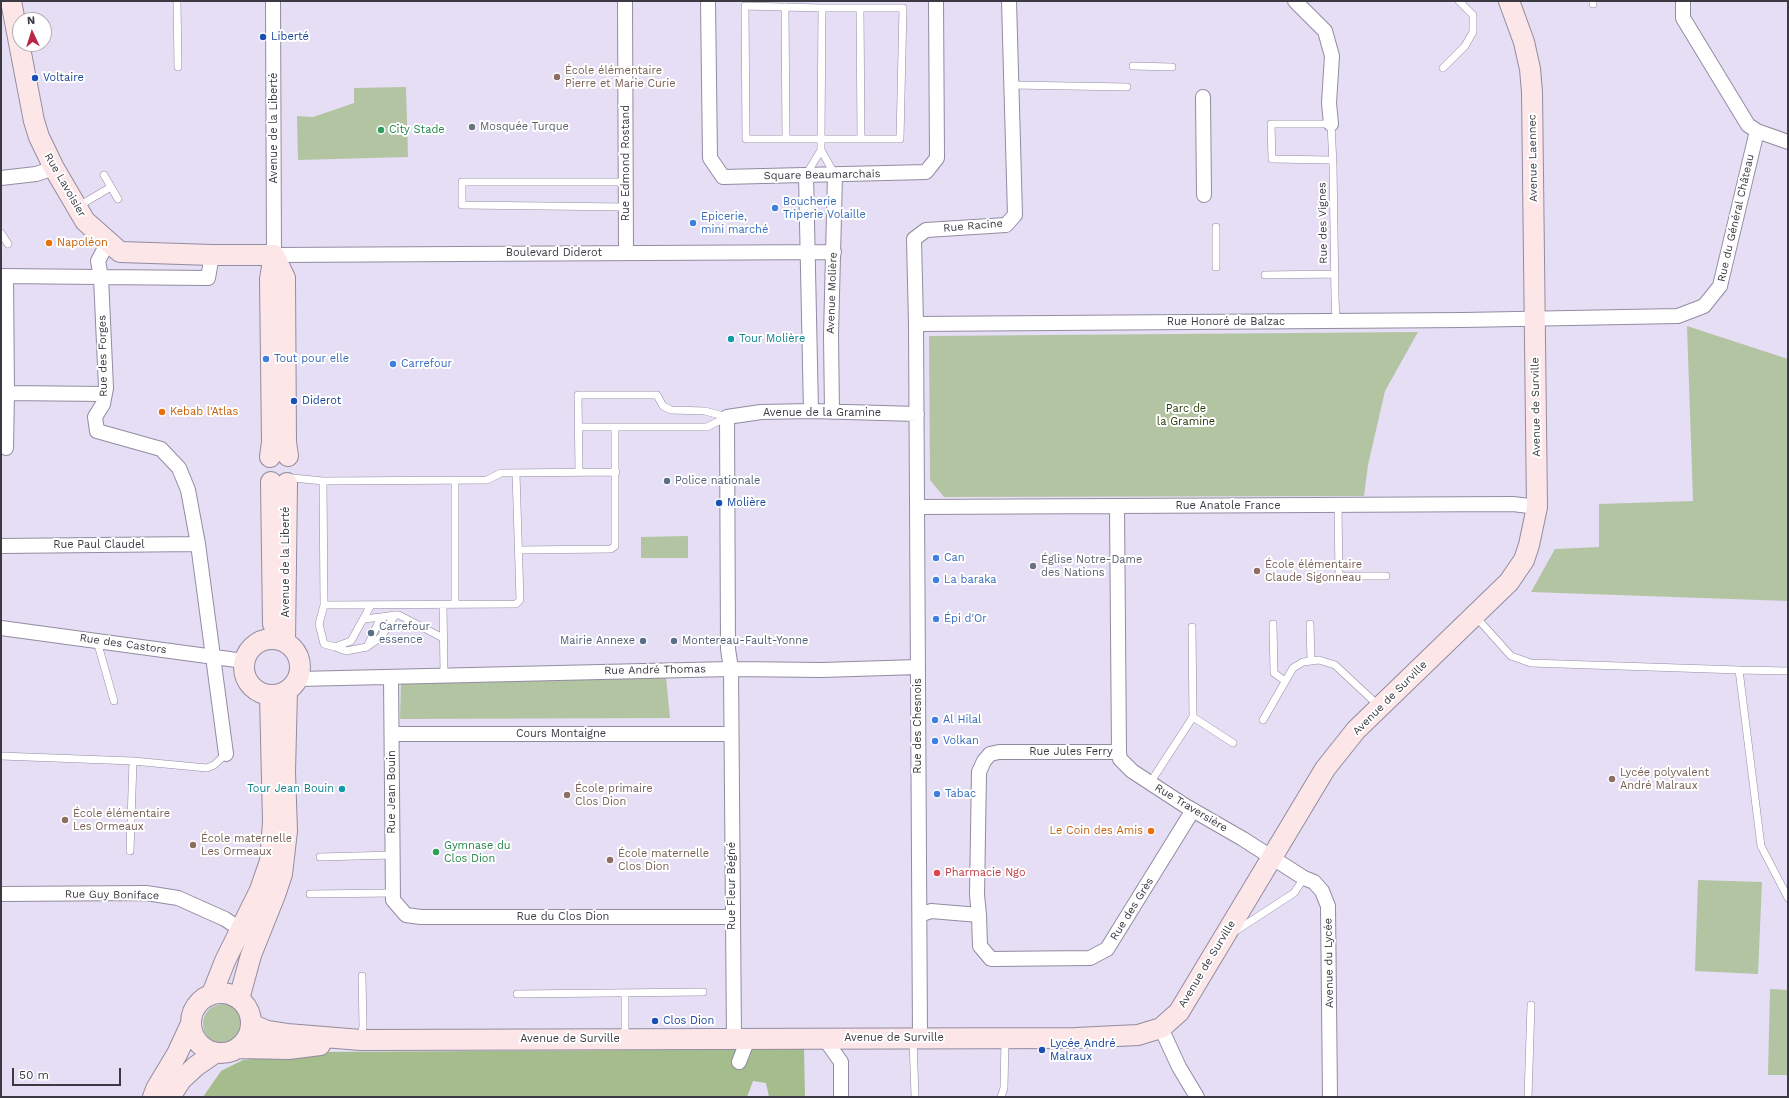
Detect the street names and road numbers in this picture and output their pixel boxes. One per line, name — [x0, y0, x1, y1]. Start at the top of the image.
street label: Avenue de la Liberté — [267, 73, 281, 183]
street label: Rue Edmond Rostand — [619, 105, 633, 221]
street label: Avenue Laennec — [1526, 114, 1540, 202]
street label: Rue Lavoisier — [41, 151, 89, 219]
street label: Rue du Général Château — [1715, 153, 1757, 283]
street label: Square Beaumarchais — [763, 167, 881, 183]
street label: Rue des Vignes — [1316, 182, 1330, 264]
street label: Rue Racine — [943, 217, 1003, 235]
street label: Boulevard Diderot — [506, 246, 602, 260]
street label: Avenue Molière — [824, 252, 840, 334]
street label: Rue des Forges — [96, 315, 110, 397]
street label: Rue Honoré de Balzac — [1167, 315, 1285, 329]
street label: Avenue de Surville — [1529, 357, 1543, 457]
street label: Avenue de la Gramine — [763, 406, 881, 420]
street label: Rue Anatole France — [1176, 499, 1280, 513]
street label: Avenue de la Liberté — [279, 507, 293, 617]
street label: Rue Paul Claudel — [53, 538, 145, 552]
street label: Rue des Castors — [79, 631, 167, 657]
street label: Avenue de Surville — [1350, 658, 1430, 738]
street label: Rue André Thomas — [604, 663, 706, 677]
street label: Rue des Chesnois — [911, 678, 925, 774]
street label: Cours Montaigne — [516, 727, 606, 741]
street label: Rue Jules Ferry — [1029, 745, 1113, 759]
street label: Rue Jean Bouin — [385, 750, 399, 834]
street label: Rue Traversière — [1152, 781, 1230, 835]
street label: Rue Fleur Bégné — [725, 842, 739, 930]
street label: Rue des Grès — [1108, 875, 1156, 943]
street label: Rue Guy Boniface — [65, 888, 159, 902]
street label: Rue du Clos Dion — [517, 910, 609, 924]
street label: Avenue de Surville — [1176, 918, 1238, 1010]
street label: Avenue du Lycée — [1322, 918, 1336, 1008]
street label: Avenue de Surville — [844, 1031, 944, 1045]
street label: Avenue de Surville — [520, 1032, 620, 1046]

